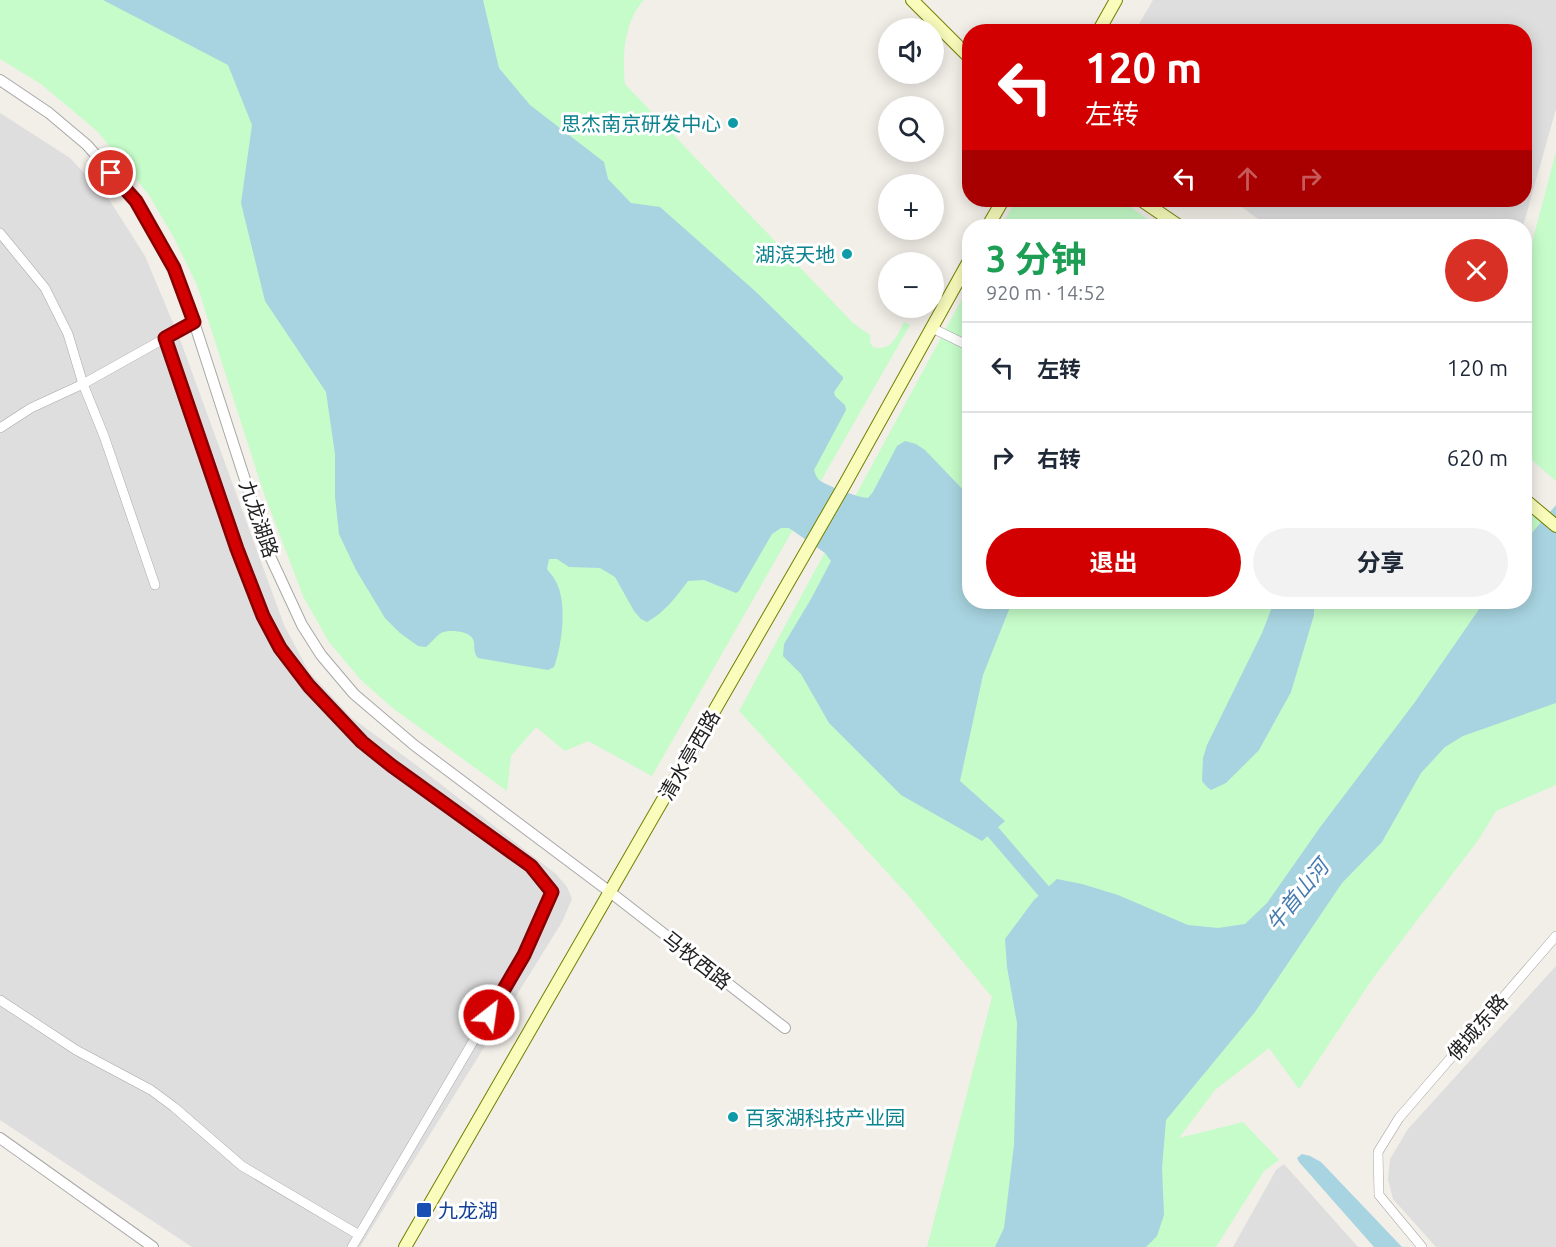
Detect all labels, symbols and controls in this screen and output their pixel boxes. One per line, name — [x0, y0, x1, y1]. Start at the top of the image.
map controls — [878, 18, 944, 318]
button: sound — [878, 18, 944, 84]
text: 120 m — [1085, 44, 1202, 91]
icon: left — [986, 48, 1064, 126]
button: search — [878, 96, 944, 162]
text: 左转 — [1085, 99, 1139, 129]
place label: 思杰南京研发中心 — [561, 112, 721, 135]
marker: 思杰南京研发中心 — [726, 116, 740, 130]
pin — [85, 147, 136, 198]
icon: arrive — [94, 156, 127, 189]
icon: left — [1168, 162, 1201, 195]
icon: ahead — [1231, 162, 1264, 195]
icon: right — [1294, 162, 1327, 195]
button: + — [878, 174, 944, 240]
text: 3 分钟 — [986, 238, 1087, 279]
button: close — [1445, 239, 1508, 302]
place label: 湖滨天地 — [755, 243, 835, 266]
marker: 湖滨天地 — [840, 247, 854, 261]
button: − — [878, 252, 944, 318]
text: 920 m · 14:52 — [986, 281, 1106, 304]
icon: left — [986, 351, 1019, 384]
text: 120 m — [1447, 355, 1508, 380]
text: 左转 — [1037, 356, 1081, 381]
icon: right — [986, 441, 1019, 474]
text: 620 m — [1447, 445, 1508, 470]
text: 右转 — [1037, 446, 1081, 471]
street label: 九龙湖路 — [235, 477, 283, 561]
button: 退出 — [986, 528, 1241, 597]
button: 分享 — [1253, 528, 1508, 597]
street label: 清水亭西路 — [654, 706, 724, 804]
water label: 牛首山河 — [1261, 852, 1335, 935]
street label: 马牧西路 — [658, 926, 736, 994]
position arrow — [457, 983, 521, 1047]
street label: 佛城东路 — [1442, 989, 1512, 1065]
place label: 百家湖科技产业园 — [745, 1106, 905, 1129]
marker: 百家湖科技产业园 — [726, 1110, 740, 1124]
place label: 九龙湖 — [438, 1199, 498, 1222]
marker: 九龙湖 — [415, 1201, 433, 1219]

